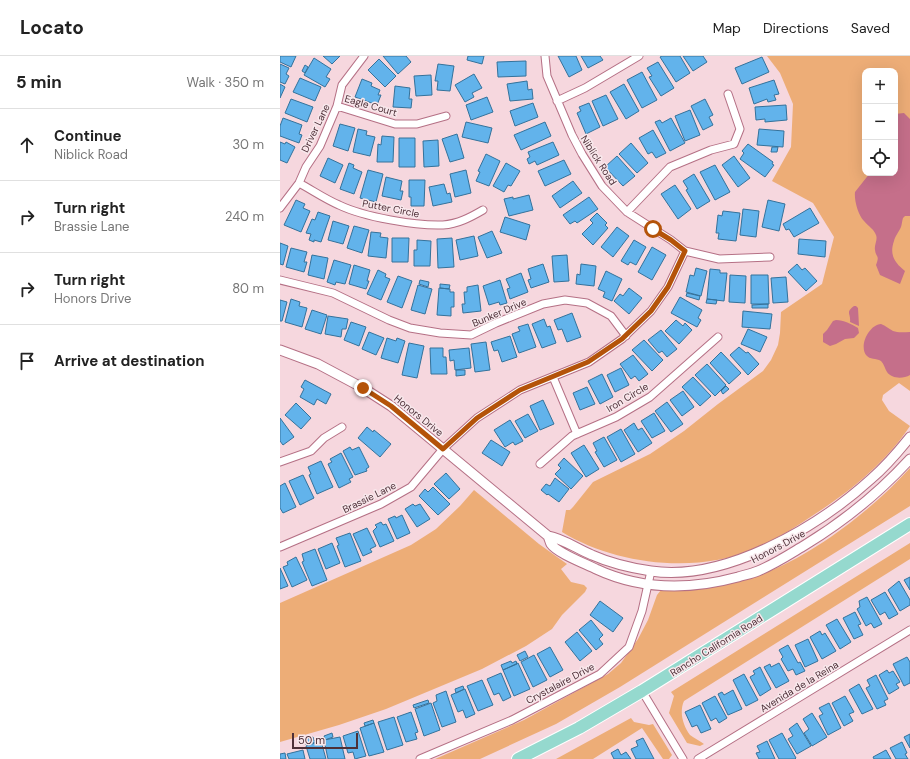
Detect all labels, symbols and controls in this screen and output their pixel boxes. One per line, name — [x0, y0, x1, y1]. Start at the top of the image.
text: Locato — [20, 15, 84, 40]
text: Map — [713, 19, 741, 37]
text: Directions — [763, 19, 829, 37]
text: Saved — [851, 19, 890, 37]
map controls — [862, 68, 898, 176]
button: + — [862, 68, 898, 104]
text: 5 min — [16, 71, 62, 93]
text: Walk · 350 m — [186, 74, 264, 91]
street label: Eagle Court — [343, 92, 399, 119]
street label: Driver Lane — [298, 102, 333, 155]
button: − — [862, 104, 898, 140]
text: Continue — [54, 126, 122, 146]
street label: Niblick Road — [578, 133, 620, 188]
icon: ahead — [16, 134, 38, 156]
text: 30 m — [232, 136, 264, 153]
button: locate — [862, 140, 898, 176]
text: Niblick Road — [54, 146, 128, 163]
street label: Putter Circle — [361, 197, 421, 220]
text: Turn right — [54, 198, 125, 218]
icon: right — [16, 206, 38, 228]
text: 240 m — [225, 208, 264, 225]
text: Brassie Lane — [54, 218, 130, 235]
route start — [644, 220, 662, 238]
text: Turn right — [54, 270, 125, 290]
icon: right — [16, 278, 38, 300]
text: 80 m — [232, 280, 264, 297]
text: Honors Drive — [54, 290, 131, 307]
street label: Bunker Drive — [470, 295, 529, 330]
icon: arrive — [16, 350, 38, 372]
text: Arrive at destination — [54, 351, 205, 371]
route end — [354, 379, 372, 397]
street label: Iron Circle — [604, 380, 651, 415]
street label: Honors Drive — [391, 392, 446, 439]
street label: Brassie Lane — [340, 479, 398, 516]
street label: Honors Drive — [749, 527, 808, 566]
street label: Rancho California Road — [668, 612, 765, 679]
street label: Avenida de la Reina — [758, 658, 841, 715]
street label: Crystalaire Drive — [524, 660, 597, 707]
scale bar — [292, 731, 358, 750]
text: 50 m — [298, 733, 325, 747]

